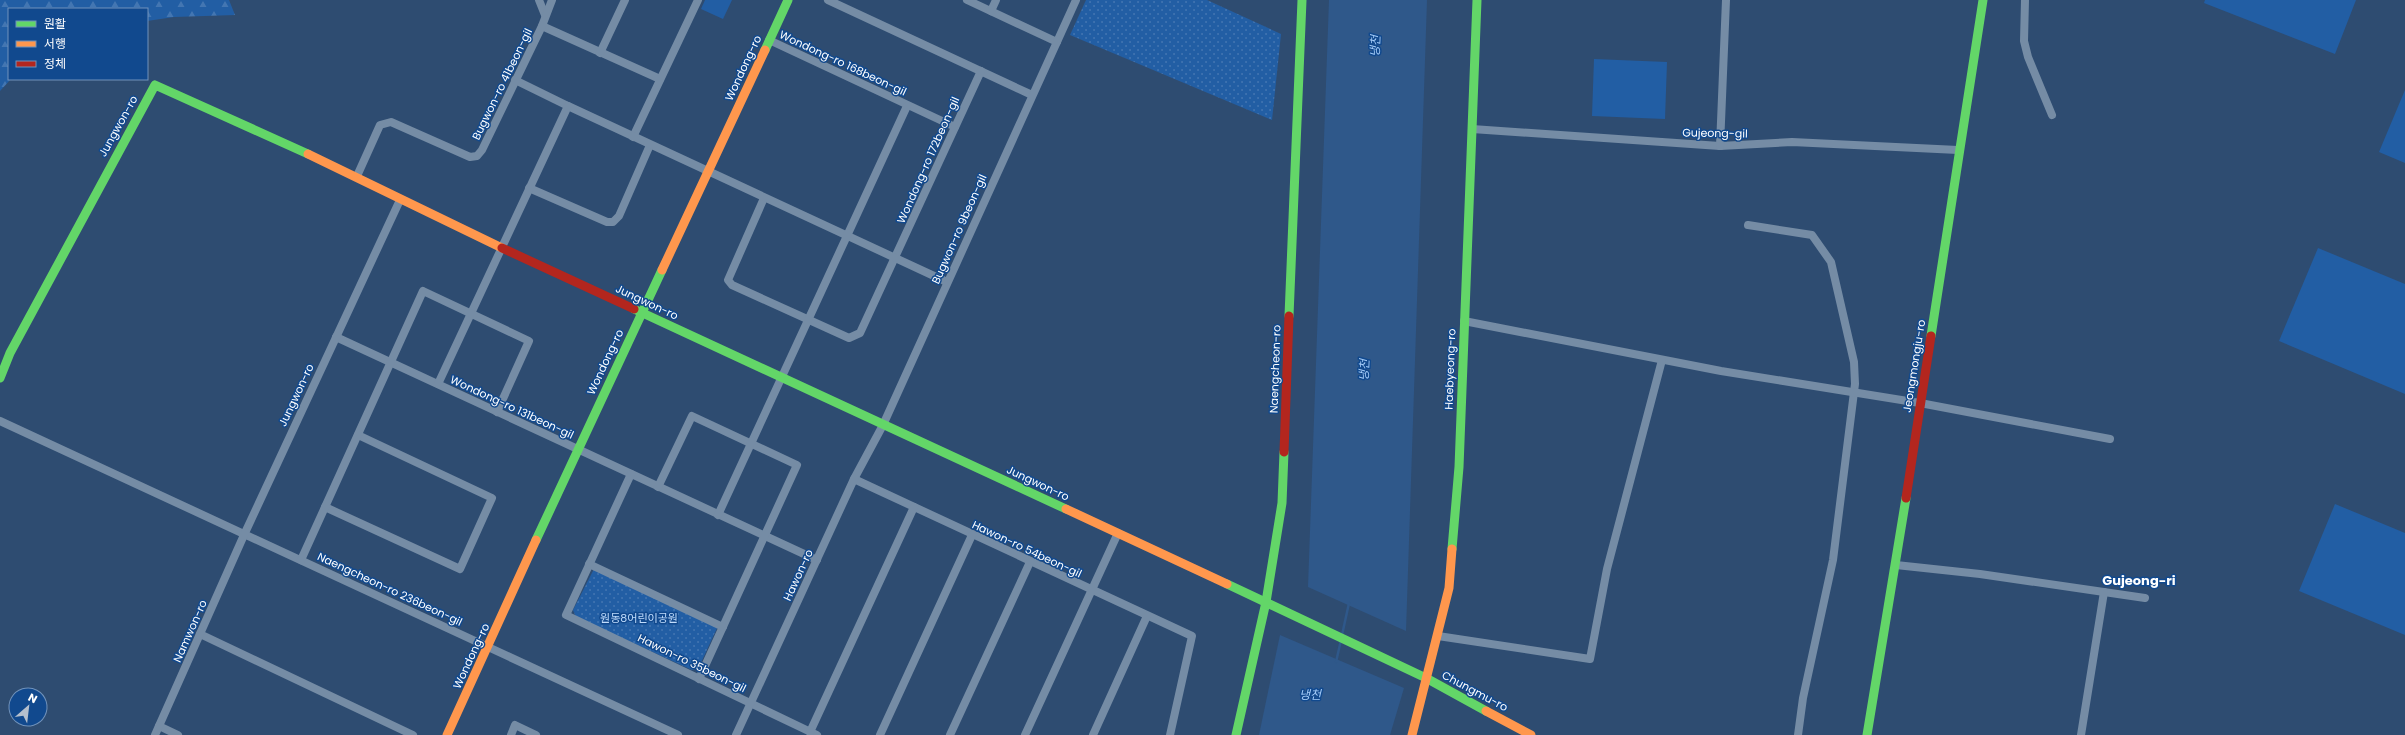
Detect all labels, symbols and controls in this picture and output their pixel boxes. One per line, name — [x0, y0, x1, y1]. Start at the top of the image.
legend — [8, 8, 148, 80]
text: 원활 — [44, 15, 66, 32]
street label: Bugwon-ro 41beon-gil — [468, 26, 536, 142]
street label: Wondong-ro 168beon-gil — [777, 26, 909, 100]
street label: Wondong-ro — [721, 32, 765, 104]
water label: 냉천 — [1366, 33, 1384, 57]
text: 서행 — [44, 35, 66, 52]
text: 정체 — [44, 55, 66, 72]
street label: Jungwon-ro — [95, 93, 141, 159]
street label: Wondong-ro 172beon-gil — [893, 94, 963, 226]
street label: Gujeong-gil — [1682, 124, 1748, 142]
street label: Bugwon-ro 9beon-gil — [928, 172, 990, 286]
street label: Jungwon-ro — [613, 280, 681, 324]
street label: Jeongmongju-ro — [1899, 318, 1929, 414]
street label: Naengcheon-ro — [1265, 325, 1285, 413]
street label: Wondong-ro — [583, 326, 627, 398]
street label: Haebyeong-ro — [1441, 328, 1459, 410]
water label: 냉천 — [1355, 357, 1373, 381]
street label: Jungwon-ro — [274, 361, 318, 429]
street label: Wondong-ro 131beon-gil — [448, 371, 576, 443]
street label: Jungwon-ro — [1004, 461, 1072, 505]
street label: Hawon-ro 54beon-gil — [970, 517, 1084, 581]
street label: Hawon-ro — [779, 547, 817, 603]
street label: Naengcheon-ro 236beon-gil — [315, 548, 465, 630]
district label: Gujeong-ri — [2102, 571, 2176, 590]
street label: Namwon-ro — [169, 597, 211, 665]
park label: 원동8어린이공원 — [600, 610, 678, 626]
street label: Wondong-ro — [449, 620, 493, 692]
street label: Hawon-ro 35beon-gil — [635, 630, 749, 696]
street label: Chungmu-ro — [1439, 667, 1511, 715]
water label: 냉천 — [1299, 686, 1323, 703]
north arrow — [8, 687, 48, 727]
text: N — [25, 689, 40, 707]

